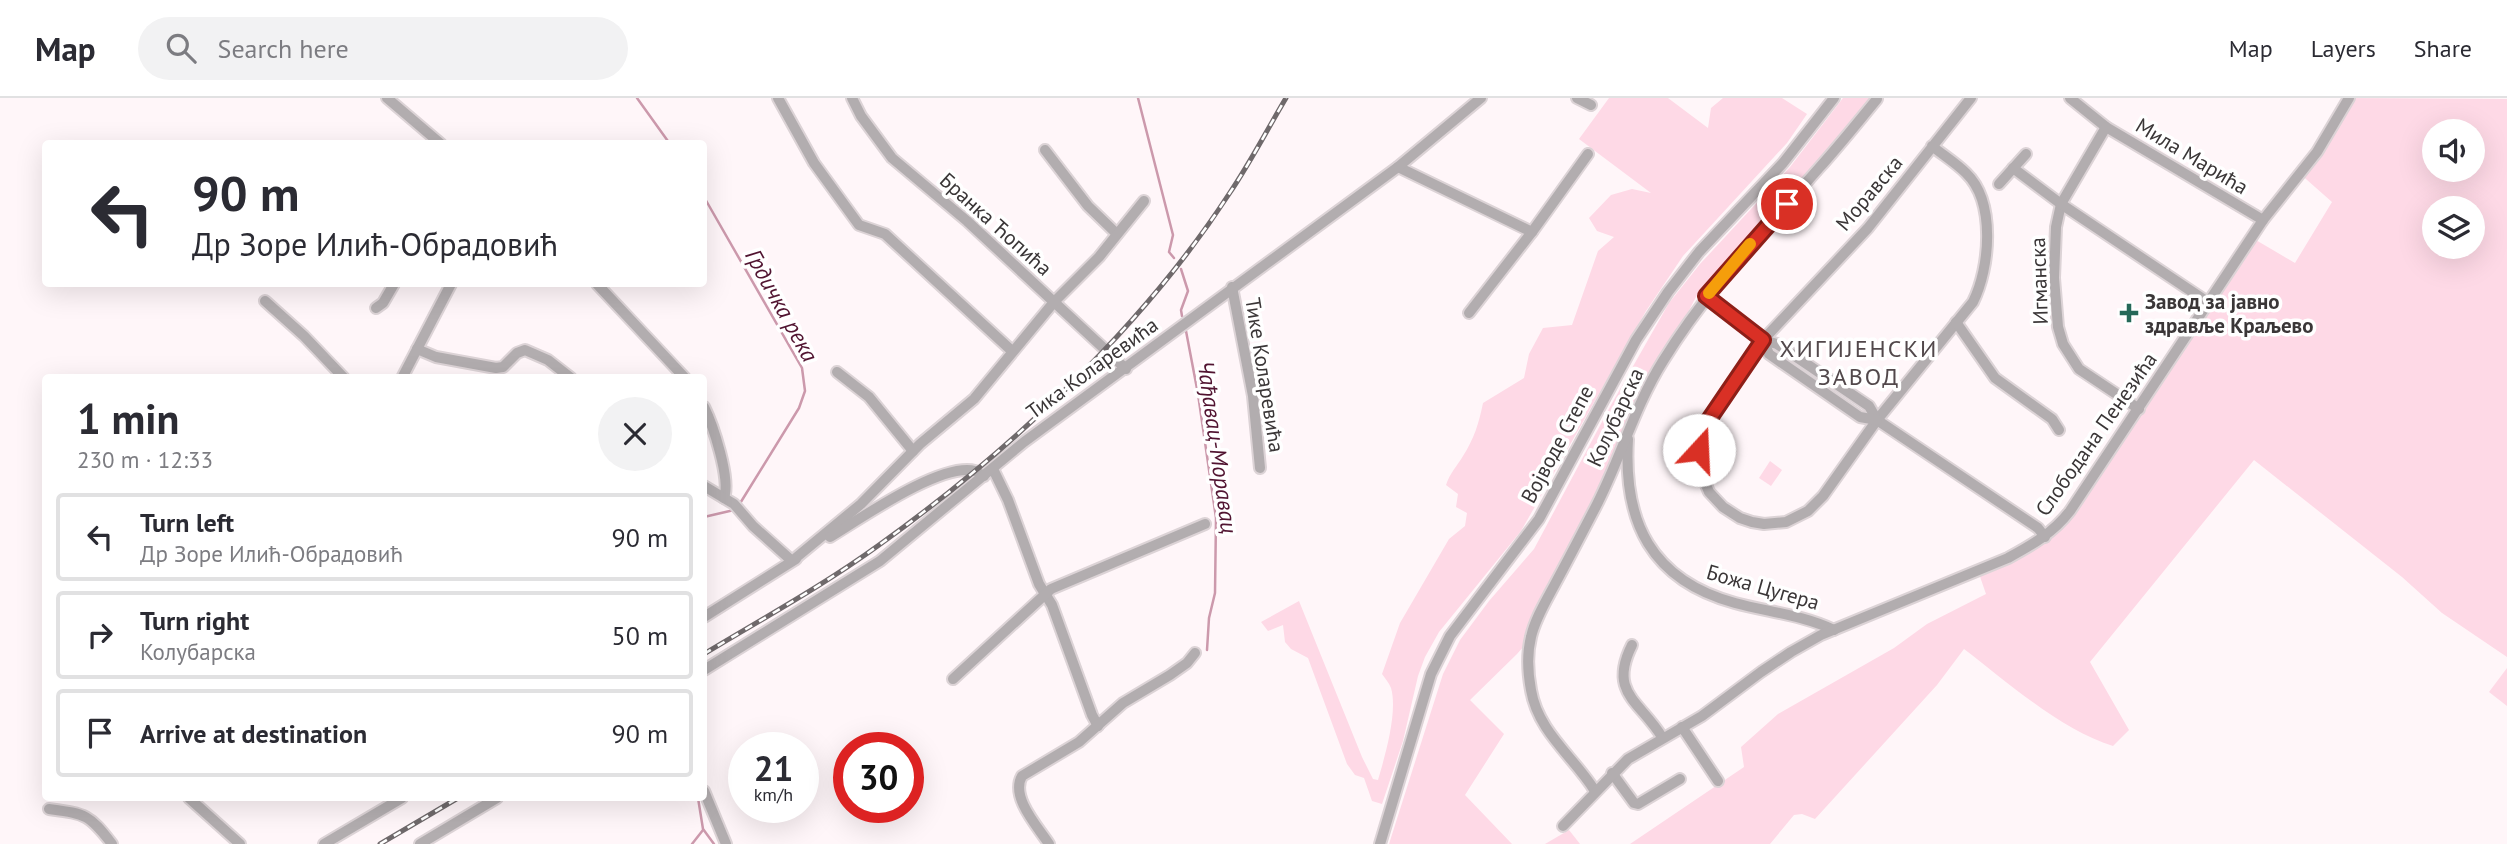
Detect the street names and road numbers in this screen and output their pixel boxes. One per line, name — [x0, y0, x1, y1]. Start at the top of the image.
street label: Мила Марића — [2131, 112, 2253, 200]
street label: Моравска — [1830, 150, 1908, 236]
street label: Бранка Ћопића — [934, 167, 1058, 281]
street label: Игманска — [2024, 237, 2054, 325]
street label: Тике Коларевића — [1239, 296, 1291, 454]
street label: Тика Коларевића — [1021, 311, 1163, 425]
street label: Слободана Пенезића — [2029, 347, 2163, 521]
street label: Колубарска — [1580, 363, 1650, 471]
street label: Војводе Степе — [1515, 380, 1599, 508]
street label: Божа Цугера — [1703, 558, 1823, 616]

